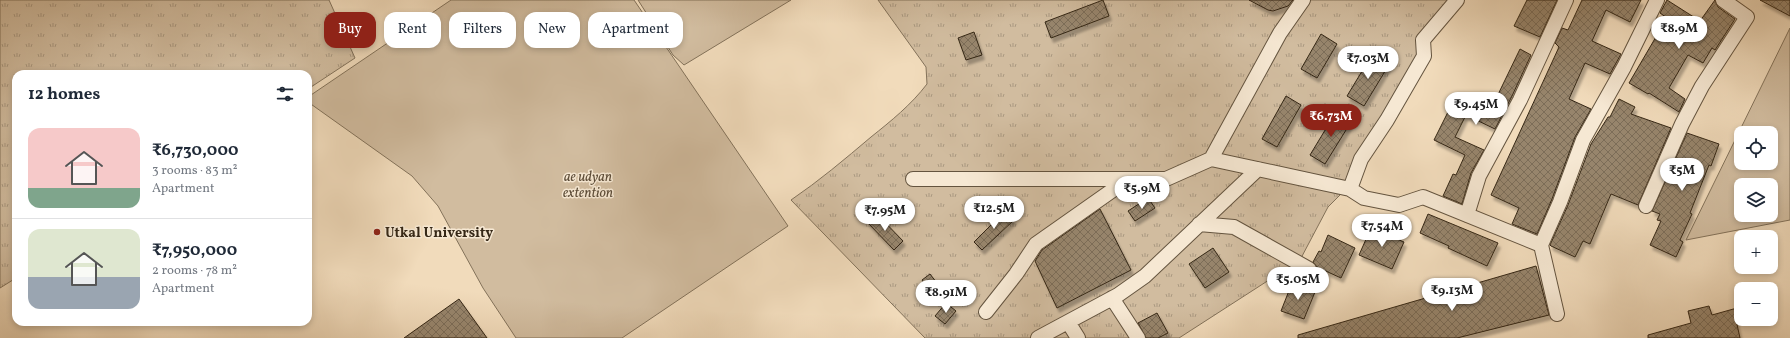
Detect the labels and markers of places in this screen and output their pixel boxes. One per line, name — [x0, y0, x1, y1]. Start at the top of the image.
pin: ₹8.9M — [1651, 16, 1707, 50]
pin: ₹7.03M — [1335, 46, 1401, 80]
pin: ₹9.45M — [1443, 92, 1509, 126]
pin: ₹6.73M — [1298, 104, 1364, 138]
pin: ₹5M — [1663, 158, 1701, 192]
pin: ₹5.9M — [1114, 176, 1170, 210]
pin: ₹12.5M — [961, 196, 1027, 230]
pin: ₹7.95M — [852, 198, 918, 232]
pin: ₹7.54M — [1349, 214, 1415, 248]
place label: Utkal University — [385, 224, 493, 243]
marker: Utkal University — [372, 227, 382, 237]
pin: ₹5.05M — [1265, 267, 1331, 301]
pin: ₹9.13M — [1419, 278, 1485, 312]
pin: ₹8.91M — [913, 280, 979, 314]

